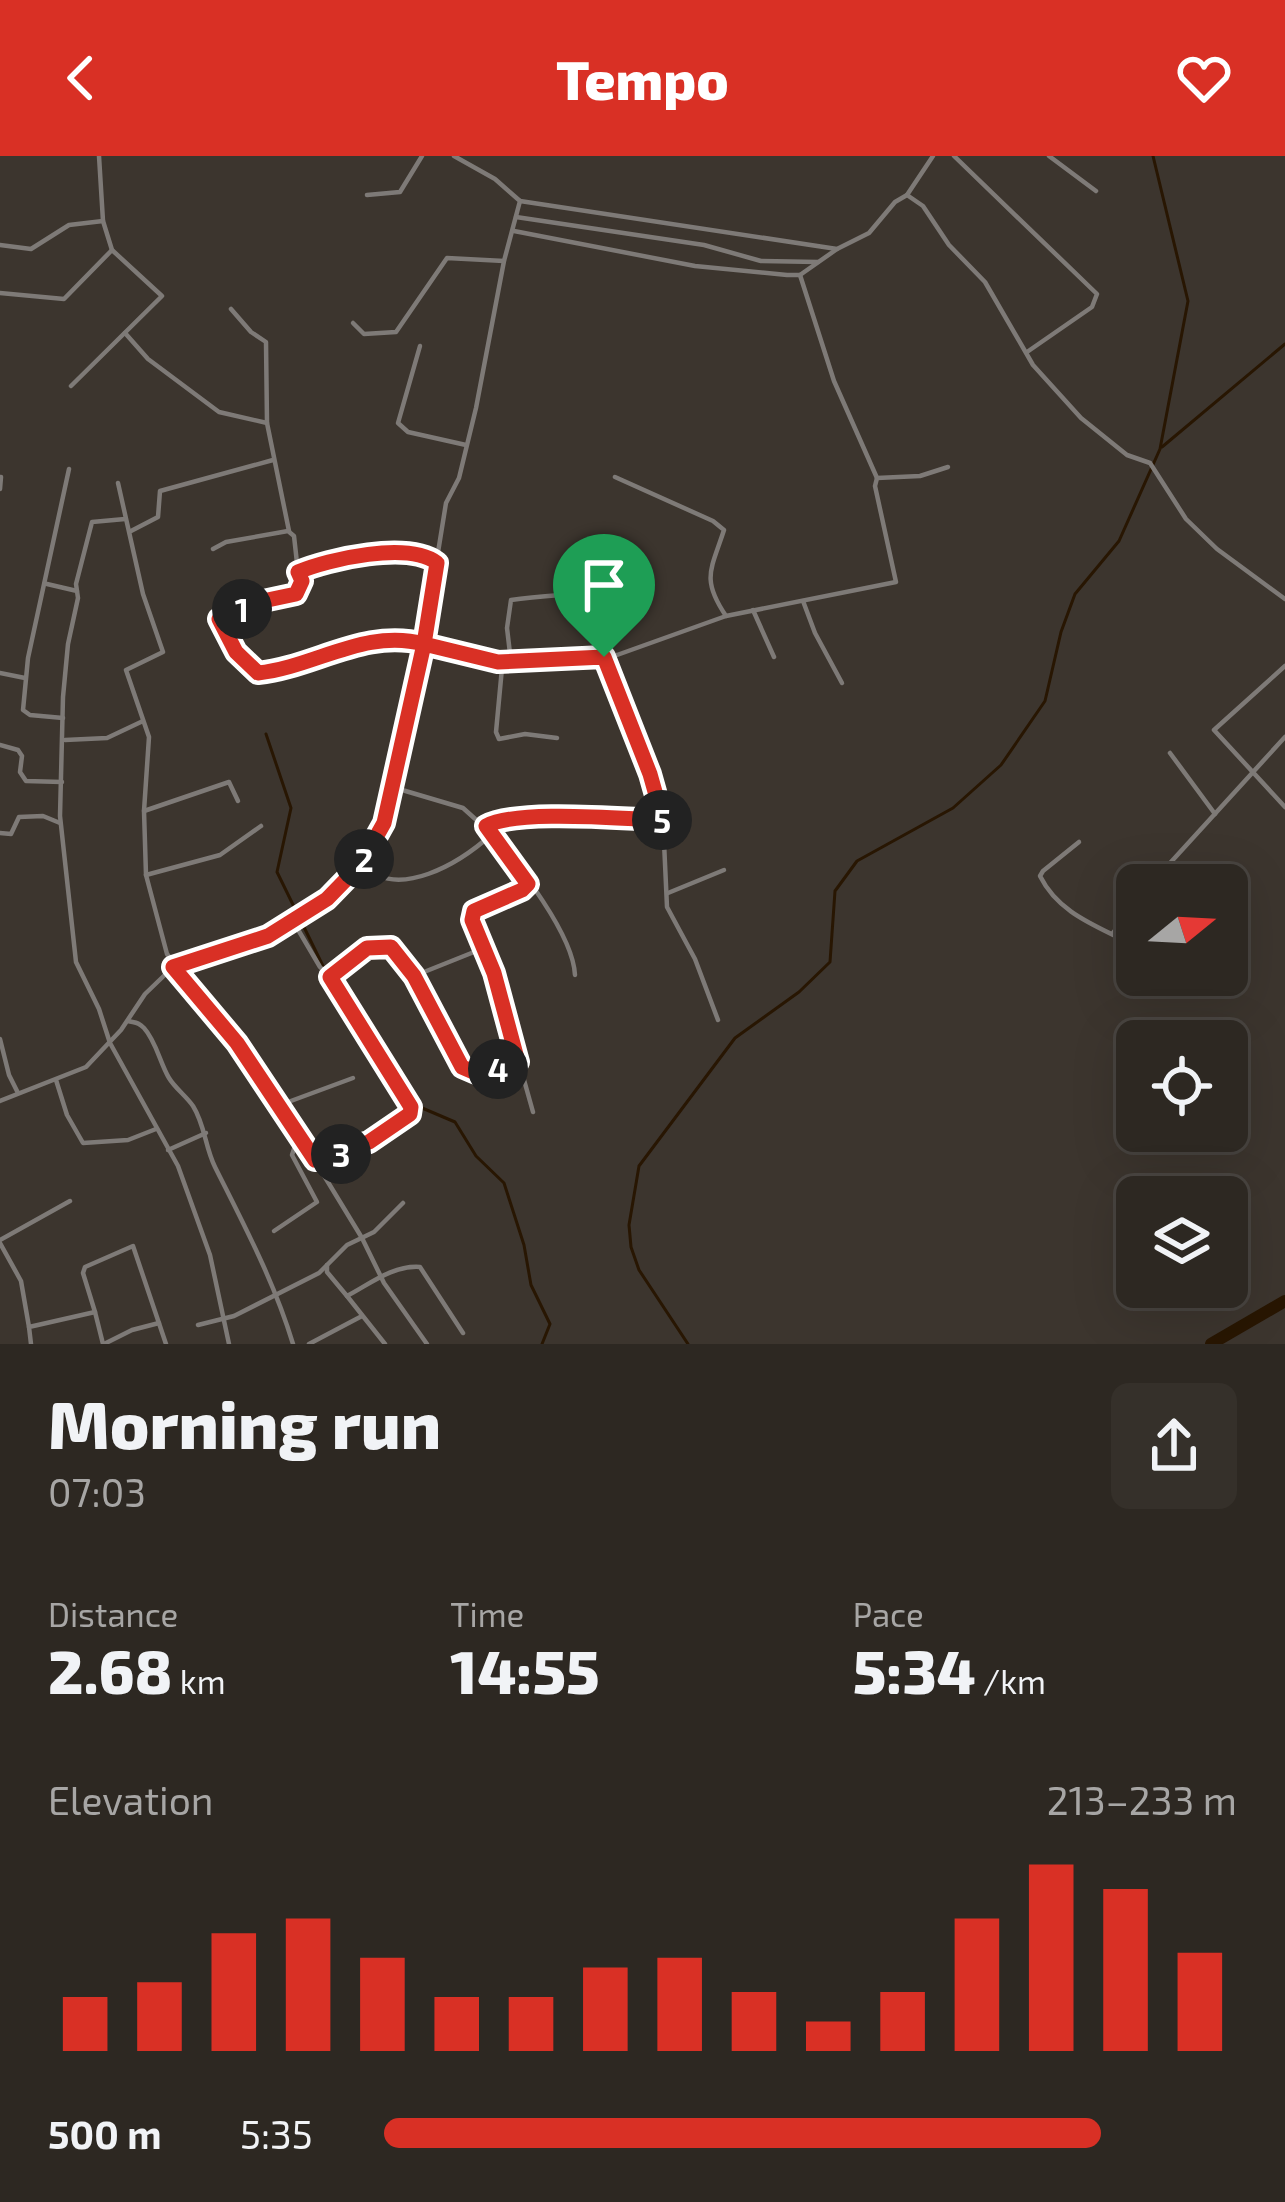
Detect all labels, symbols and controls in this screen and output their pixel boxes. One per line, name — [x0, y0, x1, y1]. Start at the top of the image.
icon: back — [48, 45, 114, 111]
icon: heart — [1171, 45, 1237, 111]
text: Tempo — [556, 46, 729, 111]
pin — [553, 534, 655, 657]
icon: arrive — [571, 552, 637, 618]
pin: 1 — [212, 579, 272, 639]
text: 1 — [235, 589, 249, 629]
pin: 5 — [632, 790, 692, 850]
text: 5 — [653, 800, 671, 840]
pin: 2 — [334, 829, 394, 889]
text: 2 — [354, 839, 374, 879]
north arrow — [1116, 864, 1248, 996]
map controls — [1116, 864, 1248, 1308]
button: locate — [1116, 1020, 1248, 1152]
pin: 4 — [468, 1039, 528, 1099]
text: 4 — [487, 1049, 509, 1089]
pin: 3 — [311, 1124, 371, 1184]
text: 3 — [332, 1134, 350, 1174]
button: layers — [1116, 1176, 1248, 1308]
text: Morning run — [48, 1383, 441, 1462]
button: share — [1111, 1383, 1237, 1509]
text: 07:03 — [48, 1468, 146, 1515]
text: Distance — [48, 1594, 178, 1634]
text: Time — [450, 1594, 524, 1634]
text: Pace — [853, 1594, 924, 1634]
text: 2.68 — [48, 1634, 173, 1706]
text: 14:55 — [450, 1634, 600, 1706]
text: 5:34 — [853, 1634, 976, 1706]
text: km — [173, 1661, 226, 1701]
text: /km — [976, 1661, 1046, 1701]
text: Elevation — [48, 1776, 213, 1823]
text: 213–233 m — [1047, 1776, 1237, 1823]
text: 500 m — [48, 2110, 162, 2157]
text: 5:35 — [240, 2110, 313, 2157]

